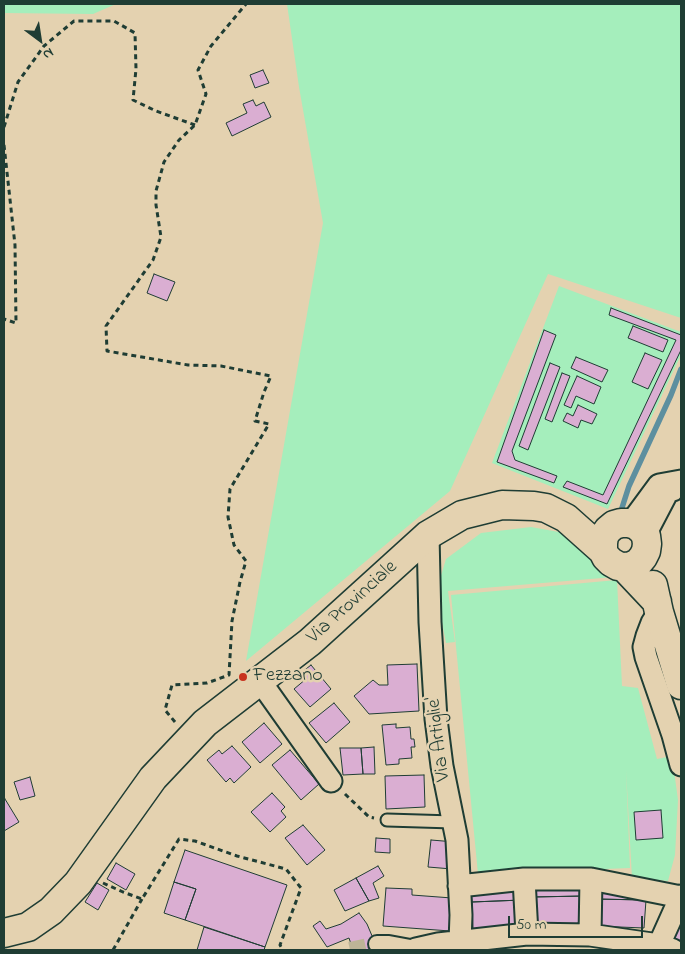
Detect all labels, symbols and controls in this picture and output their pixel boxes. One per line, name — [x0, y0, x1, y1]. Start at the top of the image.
north arrow — [15, 15, 65, 65]
text: N — [39, 42, 57, 65]
street label: Via Provinciale — [303, 556, 403, 650]
place label: Fezzano — [253, 665, 323, 689]
marker: Fezzano — [237, 671, 249, 683]
street label: Via Artiglie' — [423, 695, 457, 783]
scale bar — [510, 906, 645, 938]
text: 50 m — [516, 914, 546, 936]

